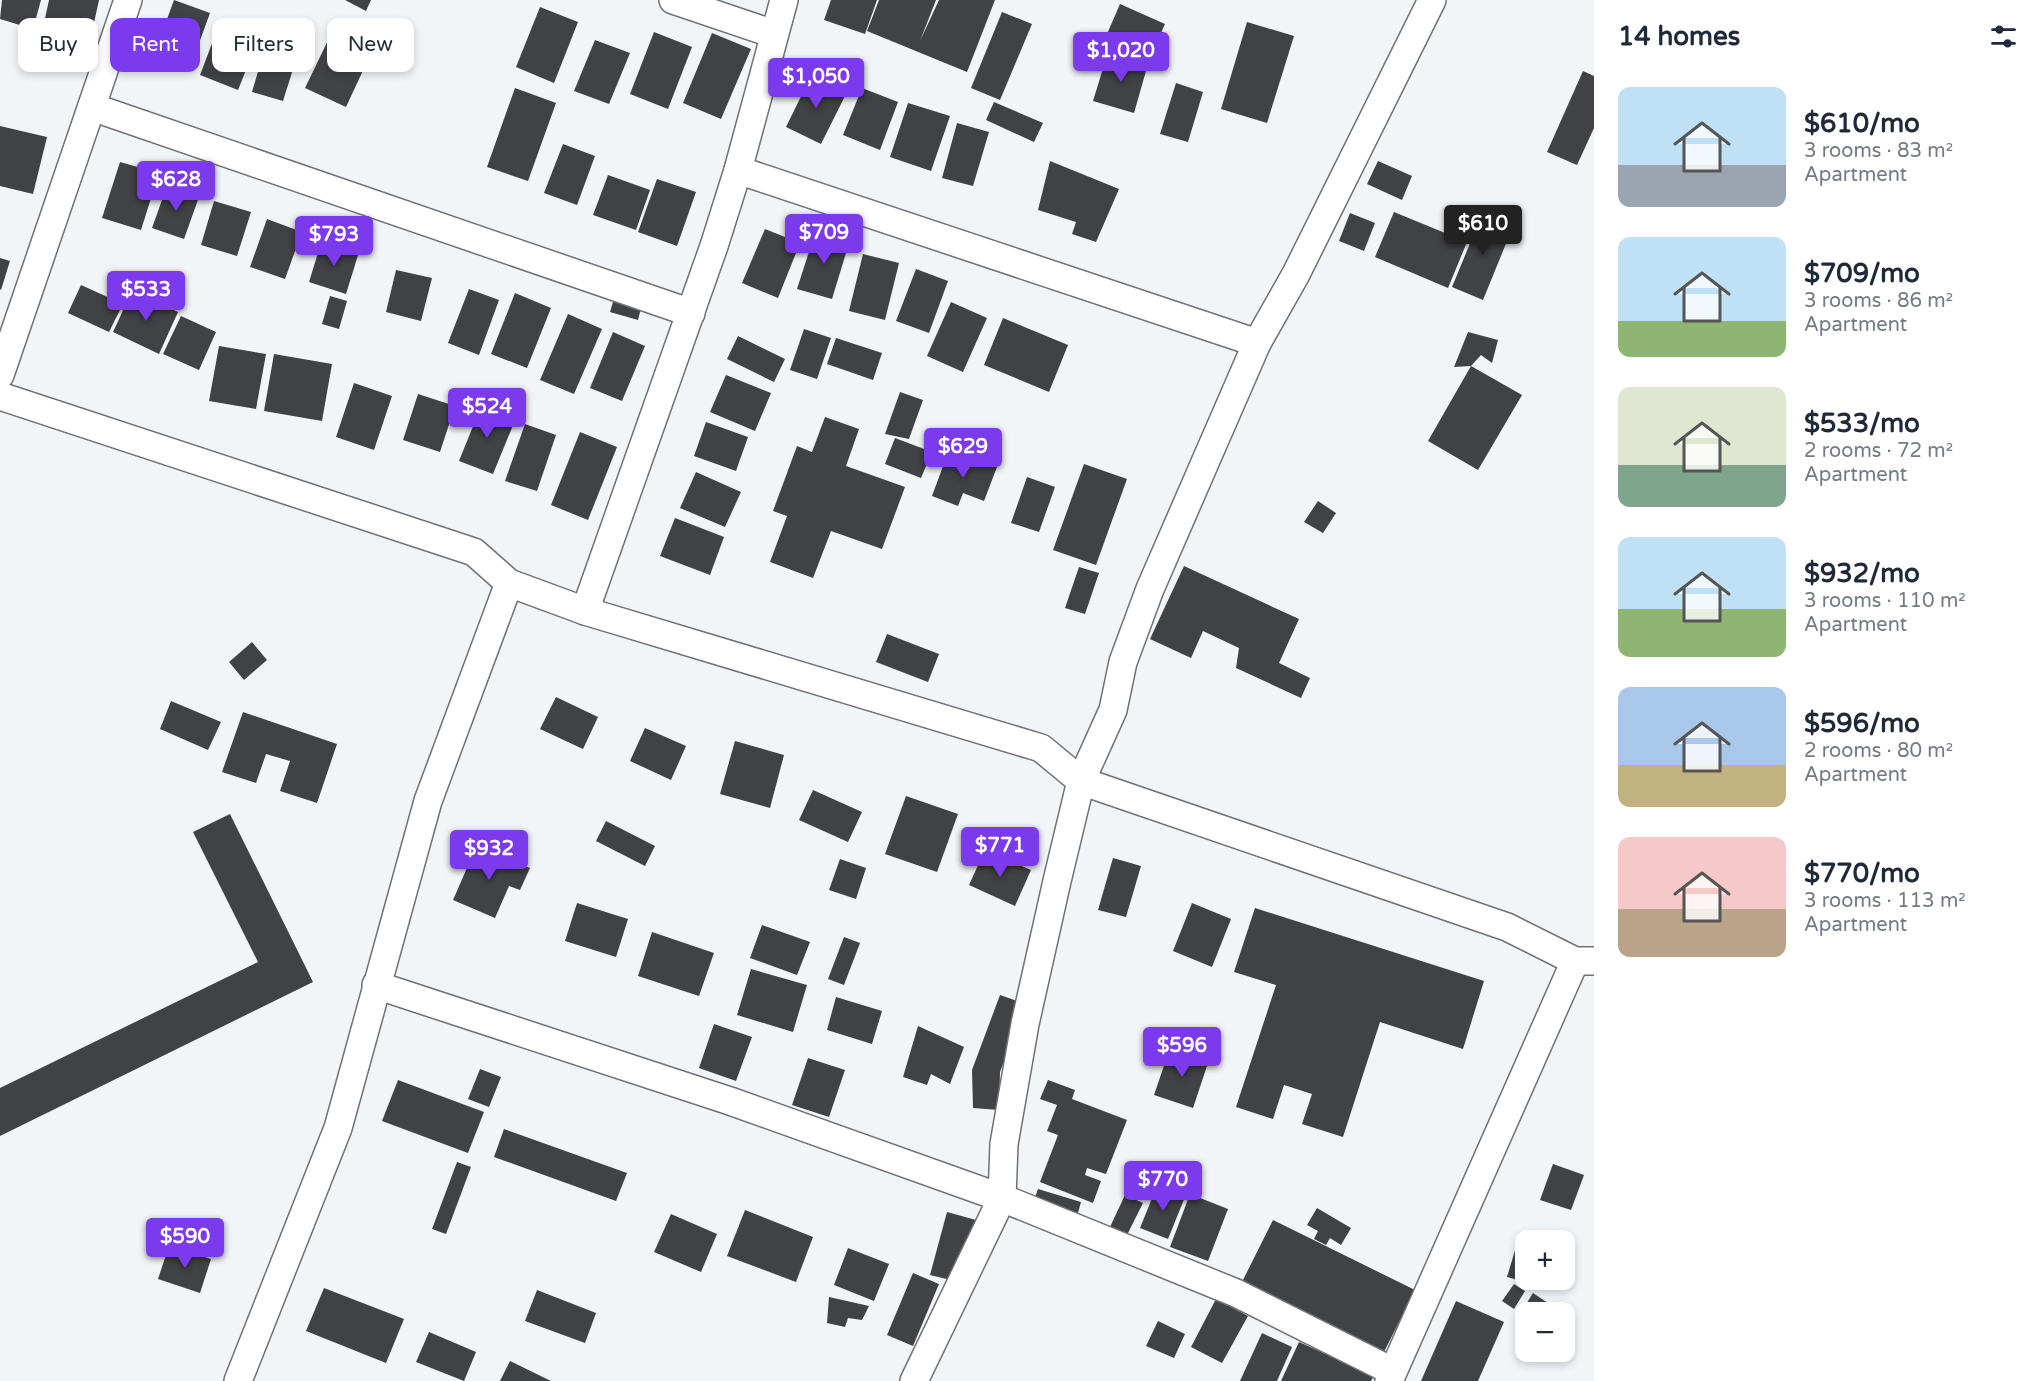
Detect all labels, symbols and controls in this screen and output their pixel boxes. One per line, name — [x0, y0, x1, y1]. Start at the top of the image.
chip: Buy — [18, 18, 98, 72]
chip: Rent — [110, 18, 200, 72]
chip: Filters — [212, 18, 315, 72]
chip: New — [327, 18, 414, 72]
icon: filters — [1987, 20, 2020, 53]
text: 14 homes — [1618, 21, 1740, 52]
pin: $1,020 — [1072, 32, 1170, 83]
text: $1,020 — [1087, 39, 1155, 63]
pin: $1,050 — [767, 58, 865, 109]
text: $1,050 — [782, 65, 850, 89]
text: $610/mo — [1804, 108, 1920, 139]
icon: home — [1666, 111, 1738, 183]
text: 3 rooms · 83 m² — [1804, 139, 1953, 163]
pin: $628 — [140, 161, 212, 212]
text: Apartment — [1804, 163, 1907, 187]
text: $628 — [151, 168, 201, 192]
pin: $610 — [1447, 205, 1519, 256]
text: $610 — [1458, 212, 1508, 236]
pin: $709 — [788, 214, 860, 265]
pin: $793 — [298, 216, 370, 267]
text: $709 — [799, 221, 849, 245]
text: $793 — [309, 223, 359, 247]
text: $709/mo — [1804, 258, 1920, 289]
icon: home — [1666, 261, 1738, 333]
pin: $533 — [110, 271, 182, 322]
text: $533 — [121, 278, 171, 302]
text: 3 rooms · 86 m² — [1804, 289, 1953, 313]
text: Apartment — [1804, 313, 1907, 337]
pin: $524 — [451, 388, 523, 439]
text: $524 — [462, 395, 512, 419]
text: $533/mo — [1804, 408, 1920, 439]
icon: home — [1666, 411, 1738, 483]
pin: $629 — [927, 428, 999, 479]
text: $629 — [938, 435, 988, 459]
text: 2 rooms · 72 m² — [1804, 439, 1953, 463]
text: Apartment — [1804, 463, 1907, 487]
text: $932/mo — [1804, 558, 1920, 589]
icon: home — [1666, 561, 1738, 633]
text: 3 rooms · 110 m² — [1804, 589, 1966, 613]
text: Apartment — [1804, 613, 1907, 637]
text: $596/mo — [1804, 708, 1920, 739]
icon: home — [1666, 711, 1738, 783]
text: 2 rooms · 80 m² — [1804, 739, 1953, 763]
text: Apartment — [1804, 763, 1907, 787]
pin: $771 — [964, 827, 1036, 878]
pin: $932 — [453, 830, 525, 881]
text: $771 — [975, 834, 1025, 858]
text: $932 — [464, 837, 514, 861]
text: $770/mo — [1804, 858, 1920, 889]
icon: home — [1666, 861, 1738, 933]
text: 3 rooms · 113 m² — [1804, 889, 1966, 913]
text: Apartment — [1804, 913, 1907, 937]
pin: $596 — [1146, 1027, 1218, 1078]
text: $596 — [1157, 1034, 1207, 1058]
pin: $770 — [1127, 1161, 1199, 1212]
text: $770 — [1138, 1168, 1188, 1192]
pin: $590 — [149, 1218, 221, 1269]
text: $590 — [160, 1225, 210, 1249]
map controls — [1515, 1230, 1575, 1362]
button: + — [1515, 1230, 1575, 1290]
button: − — [1515, 1302, 1575, 1362]

